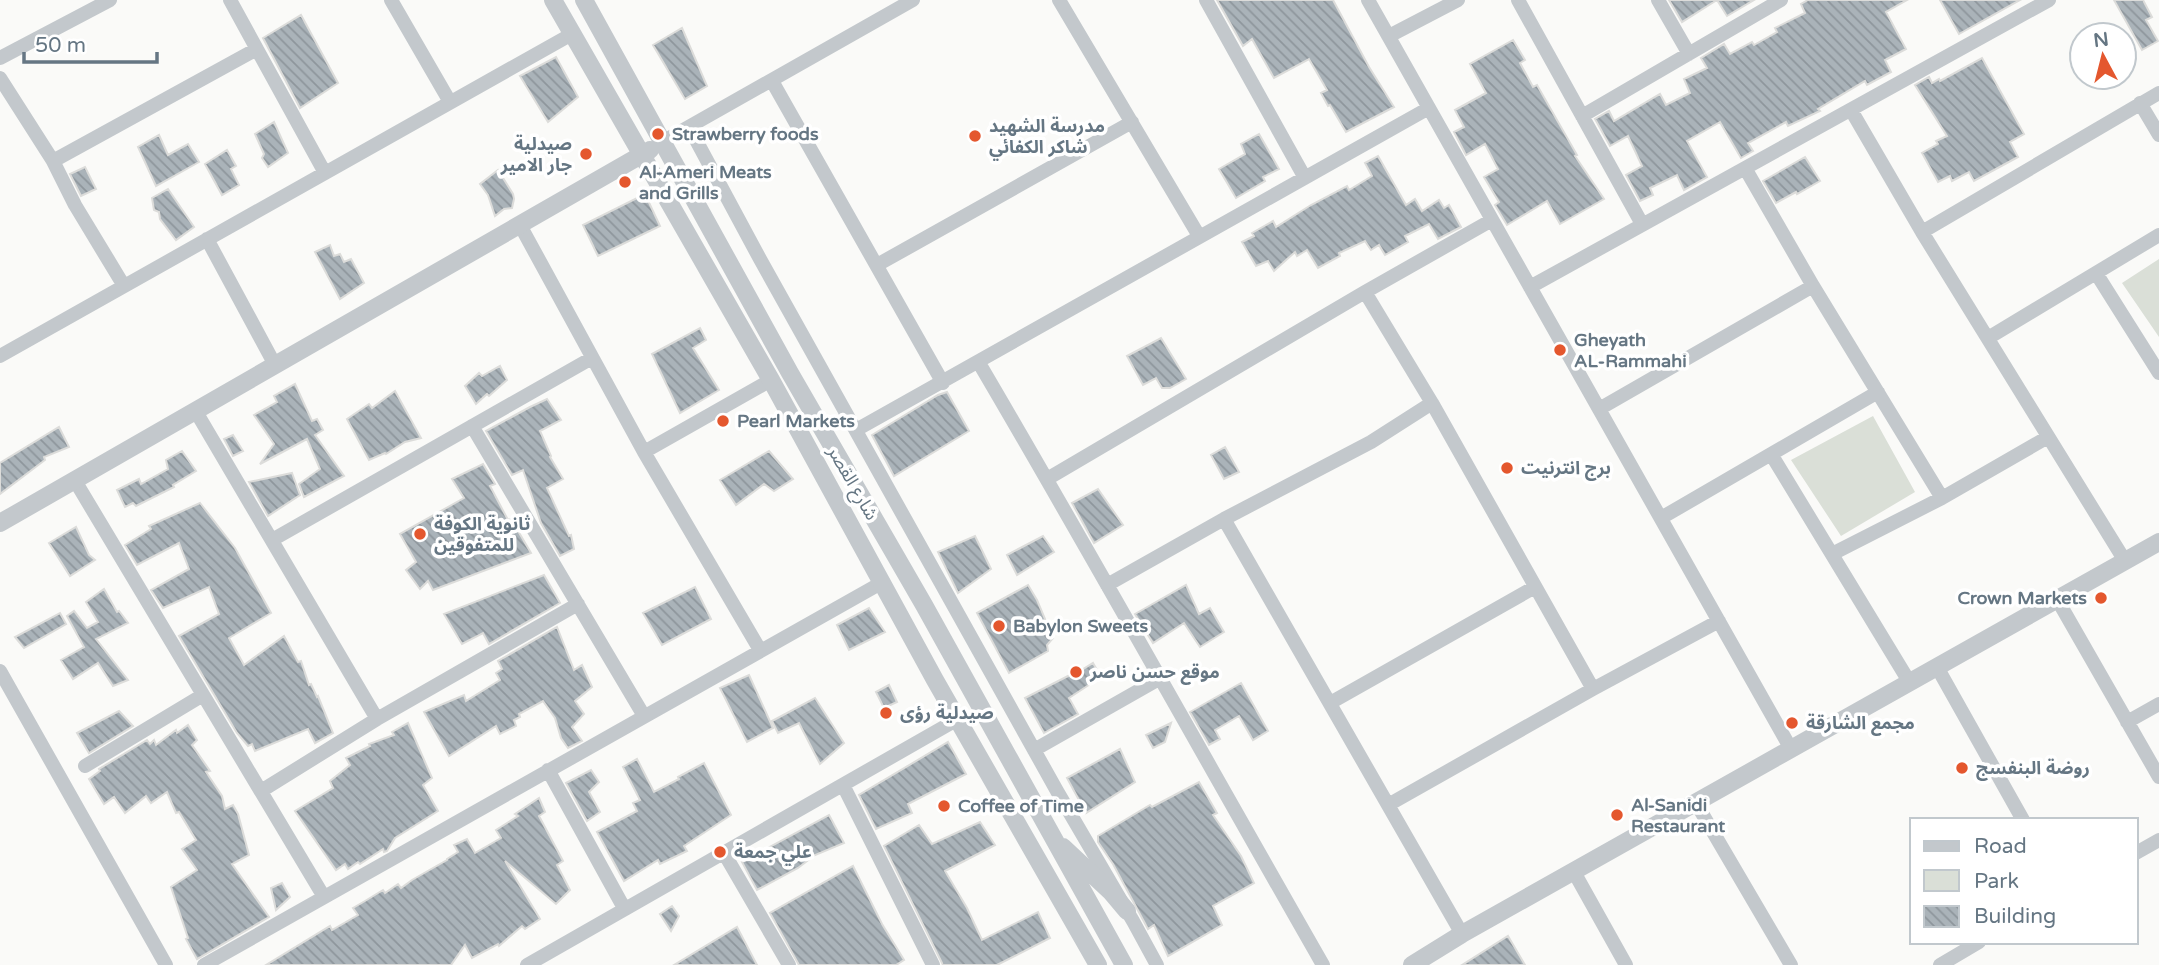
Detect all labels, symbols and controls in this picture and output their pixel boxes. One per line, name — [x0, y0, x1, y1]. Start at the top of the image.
scale bar — [24, 21, 158, 65]
north arrow — [2068, 21, 2138, 91]
text: N — [2092, 28, 2110, 52]
text: 50 m — [35, 33, 86, 58]
place label: مدرسة الشهيد شاكر الكفائي — [989, 115, 1105, 161]
place label: Strawberry foods — [672, 123, 819, 145]
marker: Strawberry foods — [650, 126, 666, 142]
marker: مدرسة الشهيد شاكر الكفائي — [967, 128, 983, 144]
place label: صيدلية جار الامير — [500, 133, 572, 176]
marker: صيدلية جار الامير — [578, 146, 594, 162]
place label: Al-Ameri Meats and Grills — [639, 161, 772, 204]
marker: Al-Ameri Meats and Grills — [617, 174, 633, 190]
place label: Gheyath AL-Rammahi — [1574, 329, 1687, 372]
marker: Gheyath AL-Rammahi — [1552, 342, 1568, 358]
place label: Pearl Markets — [737, 410, 855, 432]
marker: Pearl Markets — [715, 413, 731, 429]
street label: شارع القصر — [820, 441, 883, 525]
place label: برج انترنيت — [1521, 457, 1611, 481]
marker: برج انترنيت — [1499, 460, 1515, 476]
place label: ثانوية الكوفة للمتفوقين — [434, 513, 531, 556]
marker: ثانوية الكوفة للمتفوقين — [412, 526, 428, 542]
place label: Crown Markets — [1958, 587, 2087, 609]
marker: Crown Markets — [2093, 590, 2109, 606]
place label: Babylon Sweets — [1013, 615, 1148, 637]
marker: Babylon Sweets — [991, 618, 1007, 634]
place label: موقع حسن ناصر — [1089, 661, 1220, 685]
marker: موقع حسن ناصر — [1068, 664, 1084, 680]
place label: صيدلية رؤى — [900, 702, 994, 724]
marker: صيدلية رؤى — [878, 705, 894, 721]
place label: مجمع الشارقة — [1806, 712, 1915, 736]
marker: مجمع الشارقة — [1784, 715, 1800, 731]
place label: روضة البنفسج — [1976, 757, 2090, 781]
marker: روضة البنفسج — [1954, 760, 1970, 776]
place label: Al-Sanidi Restaurant — [1631, 794, 1725, 837]
place label: Coffee of Time — [958, 795, 1084, 817]
marker: Coffee of Time — [936, 798, 952, 814]
marker: Al-Sanidi Restaurant — [1609, 807, 1625, 823]
legend — [1910, 818, 2138, 944]
text: Road — [1974, 834, 2027, 859]
place label: علي جمعة — [734, 841, 812, 866]
marker: علي جمعة — [712, 844, 728, 860]
text: Park — [1974, 869, 2019, 894]
text: Building — [1974, 904, 2056, 929]

